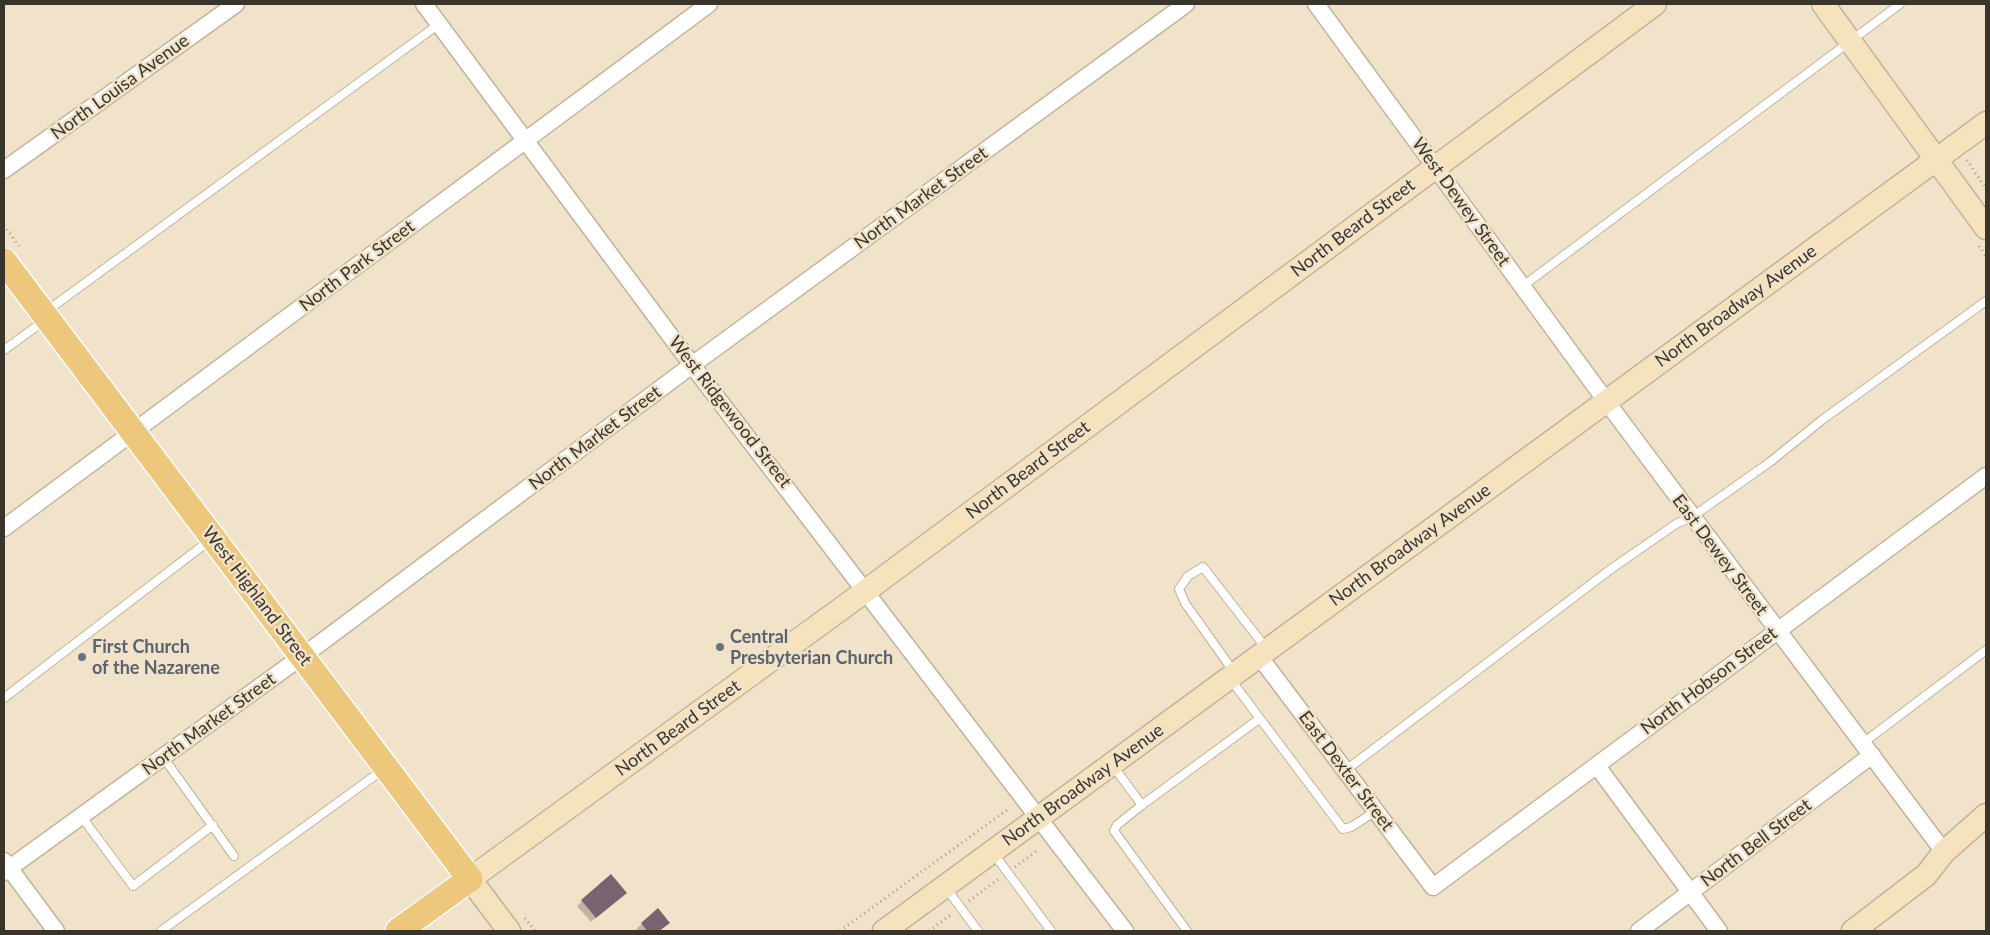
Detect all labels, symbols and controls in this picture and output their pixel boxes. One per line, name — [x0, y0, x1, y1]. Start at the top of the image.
street label: North Louisa Avenue — [47, 30, 193, 144]
street label: West Dewey Street — [1407, 134, 1515, 270]
street label: North Market Street — [850, 142, 992, 254]
street label: North Beard Street — [1287, 174, 1419, 282]
street label: North Park Street — [295, 216, 419, 316]
street label: North Broadway Avenue — [1651, 240, 1821, 372]
street label: West Ridgewood Street — [664, 332, 796, 492]
street label: North Market Street — [525, 381, 665, 495]
street label: North Beard Street — [962, 416, 1094, 524]
street label: North Broadway Avenue — [1325, 479, 1495, 611]
street label: East Dewey Street — [1668, 490, 1772, 620]
street label: West Highland Street — [198, 522, 316, 670]
street label: North Hobson Street — [1637, 623, 1781, 739]
place label: Central Presbyterian Church — [730, 626, 893, 669]
place label: First Church of the Nazarene — [92, 636, 220, 679]
marker: Central Presbyterian Church — [714, 641, 726, 653]
marker: First Church of the Nazarene — [76, 651, 88, 663]
street label: North Market Street — [138, 668, 280, 780]
street label: North Beard Street — [611, 675, 745, 781]
street label: East Dexter Street — [1294, 707, 1398, 835]
street label: North Broadway Avenue — [998, 719, 1168, 851]
street label: North Bell Street — [1696, 794, 1816, 892]

